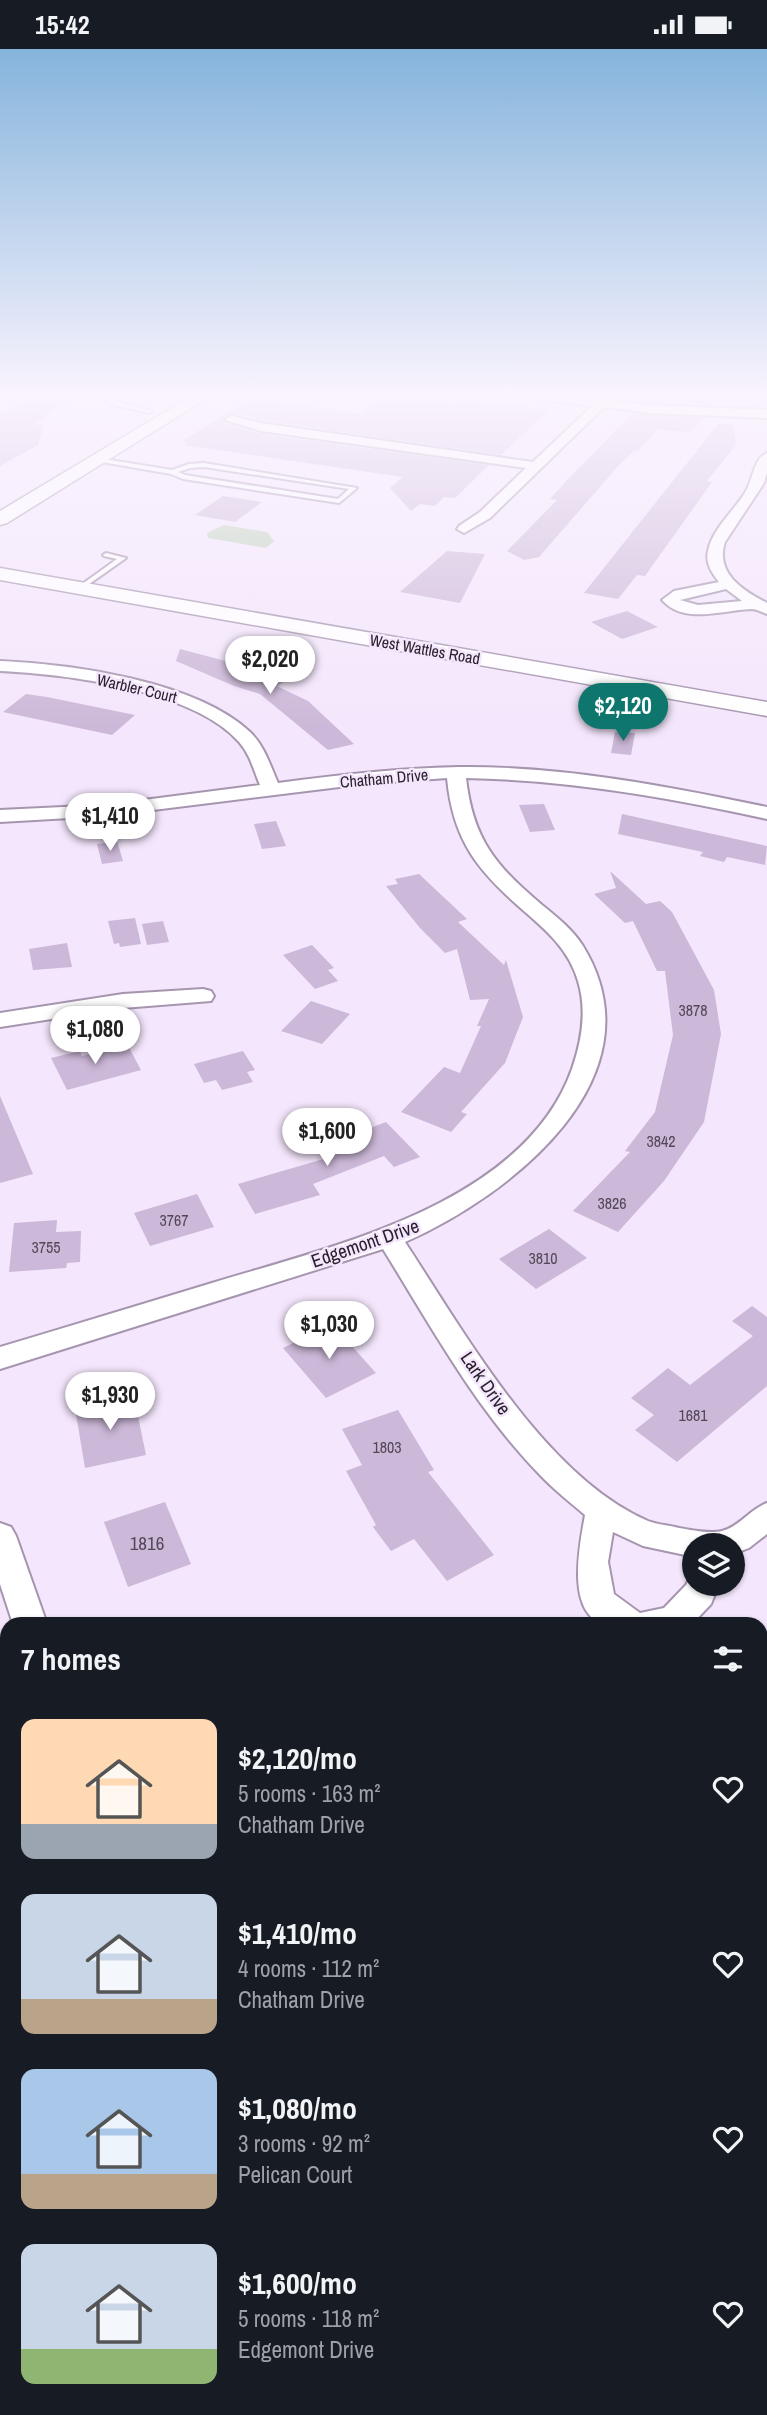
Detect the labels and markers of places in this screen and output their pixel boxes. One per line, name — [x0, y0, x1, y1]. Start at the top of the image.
pin: $2,020 — [213, 637, 327, 696]
pin: $2,120 — [566, 683, 680, 743]
pin: $1,410 — [53, 793, 167, 853]
pin: $1,080 — [38, 1007, 152, 1066]
pin: $1,600 — [270, 1109, 384, 1168]
pin: $1,030 — [272, 1301, 386, 1361]
pin: $1,930 — [53, 1373, 167, 1432]

